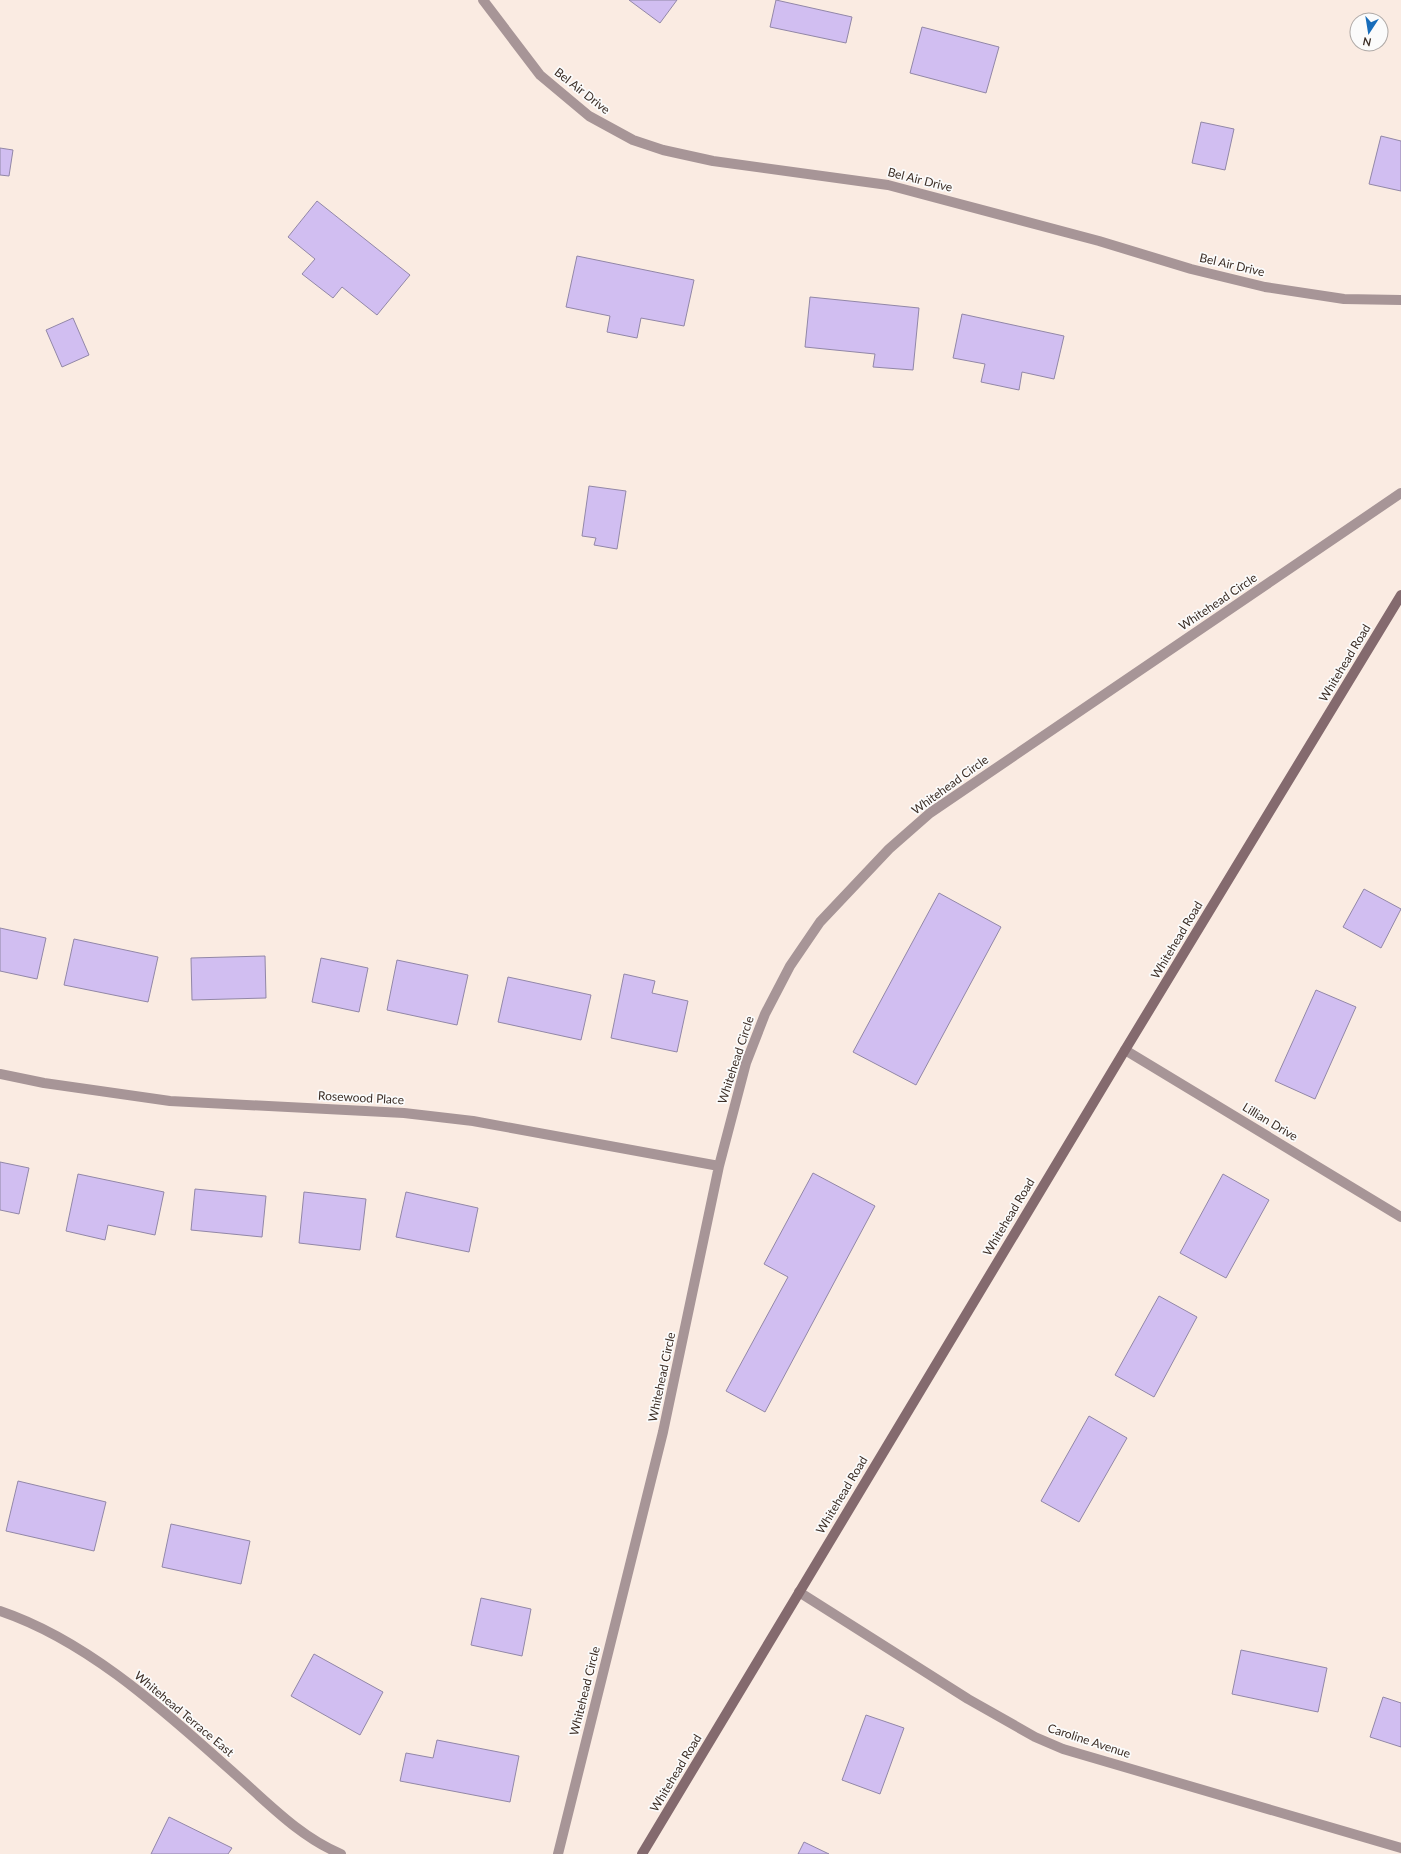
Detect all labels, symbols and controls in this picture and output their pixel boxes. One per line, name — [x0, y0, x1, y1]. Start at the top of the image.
north arrow — [1349, 12, 1389, 52]
text: N — [1361, 35, 1372, 50]
street label: Bel Air Drive — [552, 64, 613, 117]
street label: Bel Air Drive — [886, 164, 954, 195]
street label: Bel Air Drive — [1198, 250, 1266, 279]
street label: Whitehead Circle — [1176, 570, 1260, 633]
street label: Whitehead Road — [1315, 621, 1374, 704]
street label: Whitehead Circle — [908, 752, 991, 817]
street label: Whitehead Road — [1147, 898, 1206, 981]
street label: Whitehead Circle — [714, 1014, 757, 1106]
street label: Rosewood Place — [318, 1088, 404, 1107]
street label: Lillian Drive — [1240, 1099, 1301, 1144]
street label: Whitehead Road — [979, 1175, 1038, 1258]
street label: Whitehead Circle — [645, 1331, 678, 1423]
street label: Whitehead Road — [812, 1453, 871, 1536]
street label: Whitehead Circle — [566, 1645, 603, 1737]
street label: Whitehead Terrace East — [132, 1668, 238, 1760]
street label: Caroline Avenue — [1046, 1720, 1132, 1761]
street label: Whitehead Road — [646, 1731, 705, 1814]

